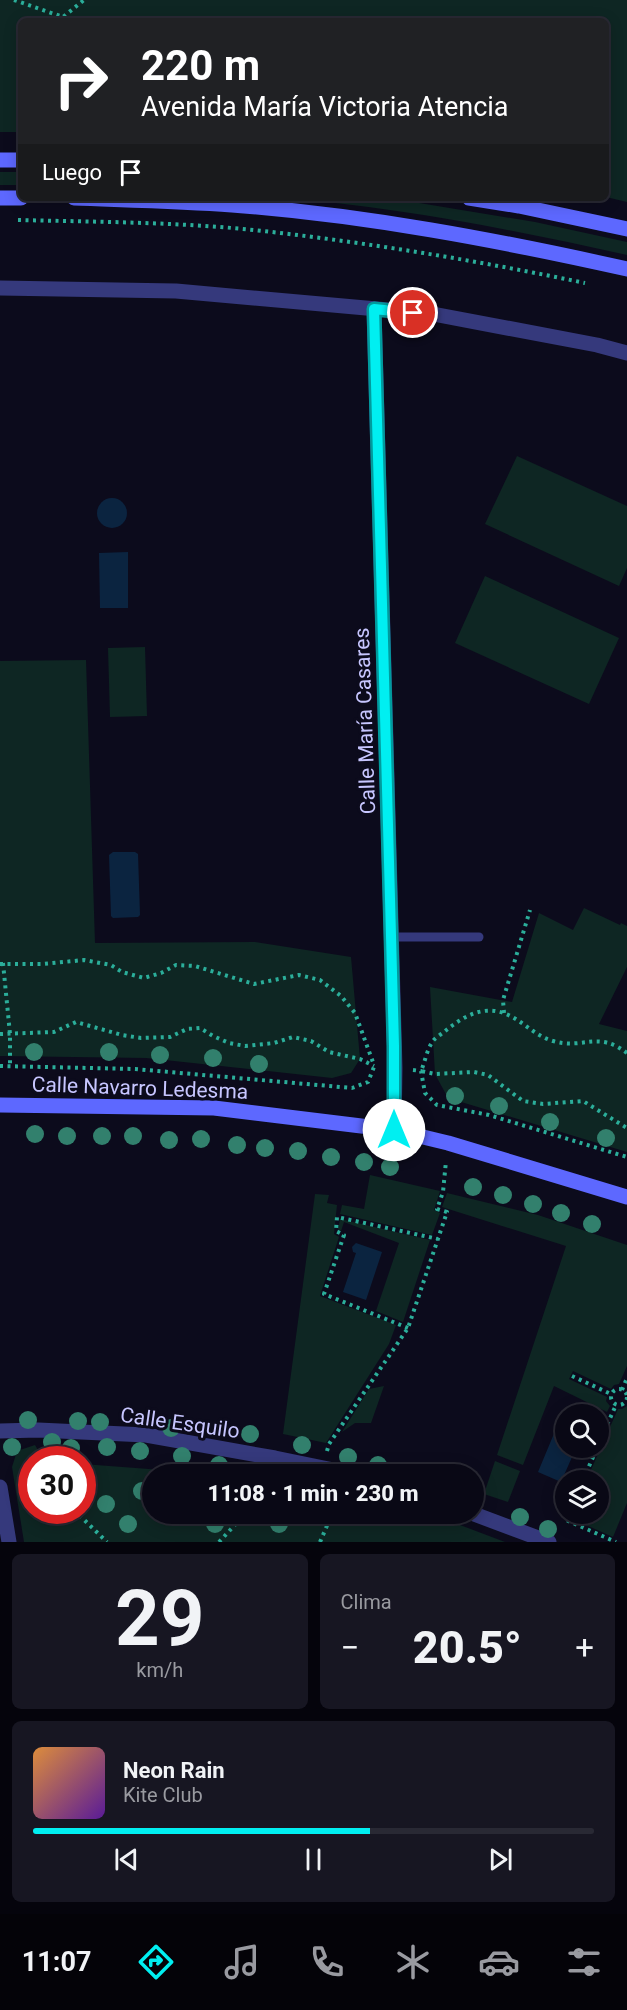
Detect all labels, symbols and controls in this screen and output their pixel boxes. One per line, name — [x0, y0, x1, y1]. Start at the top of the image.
text: 220 m — [141, 41, 260, 90]
icon: right — [42, 42, 120, 120]
text: Avenida María Victoria Atencia — [141, 91, 509, 123]
icon: arrive — [114, 156, 147, 189]
text: Luego — [42, 160, 102, 185]
pin — [387, 287, 438, 338]
icon: arrive — [396, 296, 429, 329]
street label: Calle María Casares — [350, 627, 380, 815]
street label: Calle Navarro Ledesma — [31, 1072, 249, 1104]
position arrow — [362, 1098, 426, 1162]
street label: Calle Esquilo — [119, 1403, 241, 1443]
map controls — [555, 1404, 609, 1524]
button: search — [555, 1404, 609, 1458]
speed limit sign: 30 — [18, 1446, 96, 1524]
button: layers — [555, 1470, 609, 1524]
text: 11:08 · 1 min · 230 m — [208, 1481, 418, 1506]
text: 29 — [115, 1573, 205, 1664]
text: Clima — [341, 1590, 392, 1614]
text: 20.5° — [413, 1621, 522, 1674]
text: − — [341, 1628, 359, 1667]
text: + — [575, 1628, 594, 1667]
text: km/h — [136, 1658, 183, 1682]
text: Neon Rain — [123, 1758, 225, 1783]
text: Kite Club — [123, 1783, 203, 1807]
icon: previous — [110, 1843, 143, 1876]
icon: pause — [297, 1843, 330, 1876]
icon: next — [484, 1843, 517, 1876]
icon: directions — [135, 1941, 177, 1983]
icon: music — [221, 1941, 263, 1983]
icon: phone — [306, 1941, 348, 1983]
icon: climate — [392, 1941, 434, 1983]
icon: car — [478, 1941, 520, 1983]
icon: filters — [563, 1941, 605, 1983]
text: 11:07 — [22, 1946, 91, 1978]

